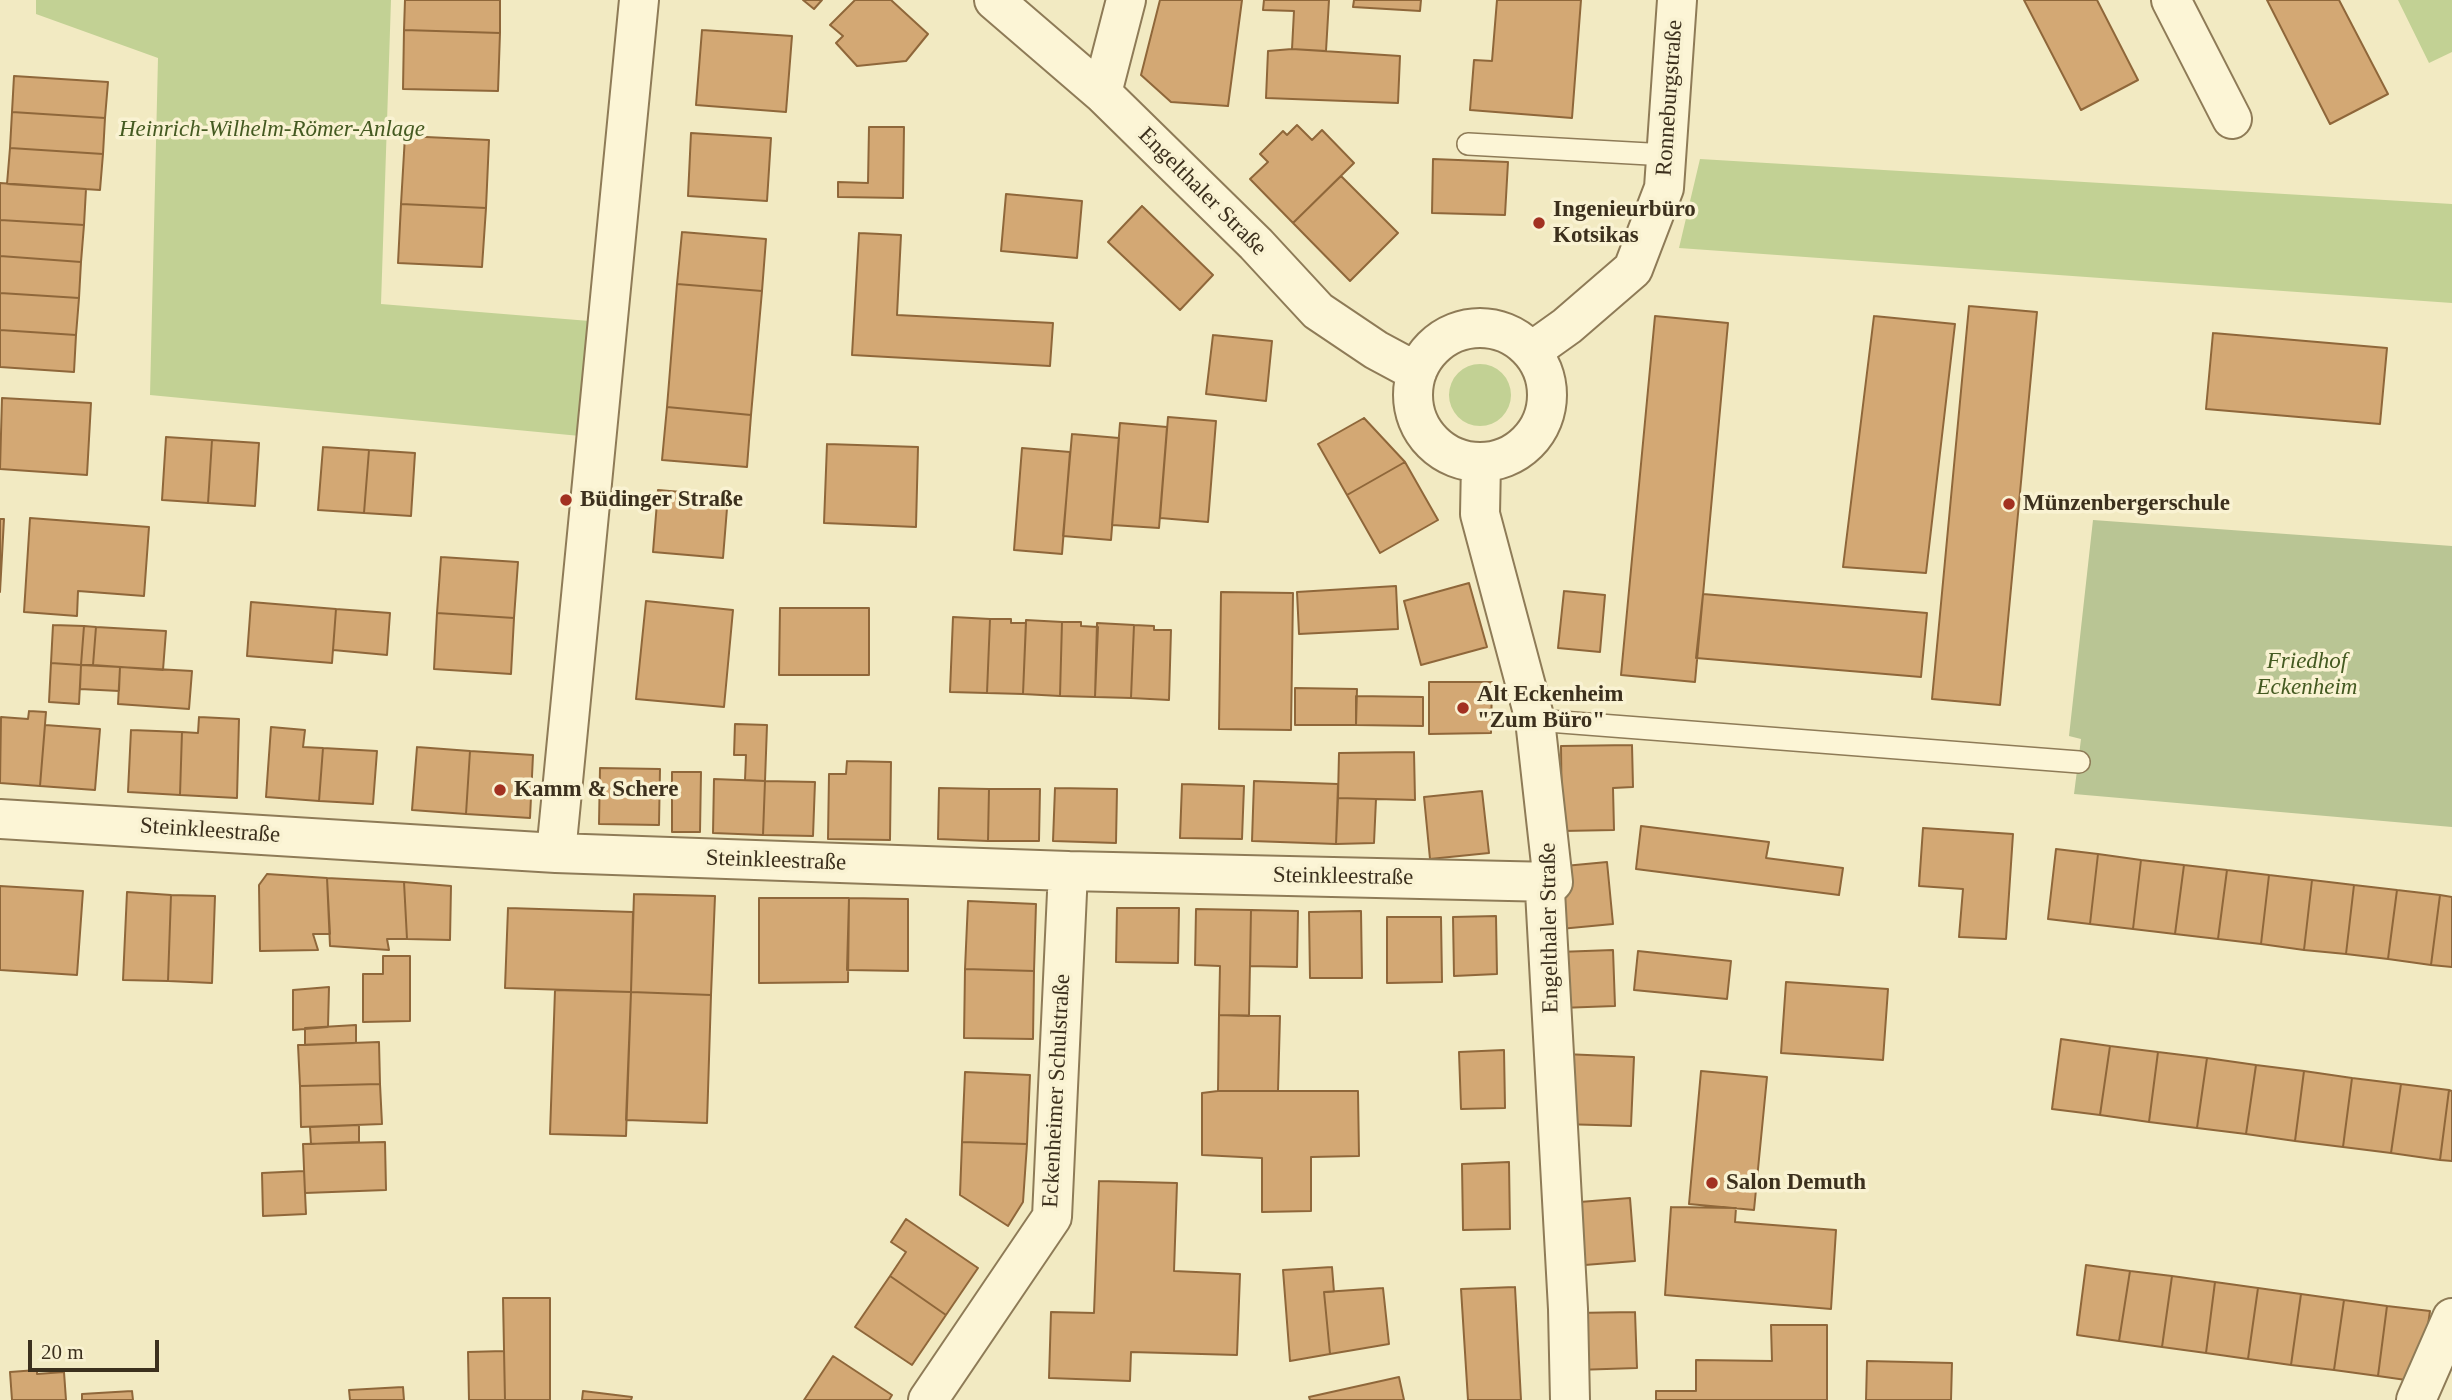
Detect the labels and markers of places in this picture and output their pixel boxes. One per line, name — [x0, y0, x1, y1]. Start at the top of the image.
place label: Ingenieurbüro Kotsikas — [1553, 196, 1696, 250]
marker: Ingenieurbüro Kotsikas — [1531, 215, 1547, 231]
place label: Büdinger Straße — [580, 486, 743, 514]
place label: Münzenbergerschule — [2023, 490, 2230, 518]
marker: Büdinger Straße — [558, 492, 574, 508]
marker: Münzenbergerschule — [2001, 496, 2017, 512]
place label: Alt Eckenheim "Zum Büro" — [1477, 681, 1623, 735]
marker: Alt Eckenheim "Zum Büro" — [1455, 700, 1471, 716]
place label: Kamm & Schere — [514, 776, 678, 804]
marker: Kamm & Schere — [492, 782, 508, 798]
place label: Salon Demuth — [1726, 1169, 1866, 1197]
marker: Salon Demuth — [1704, 1175, 1720, 1191]

